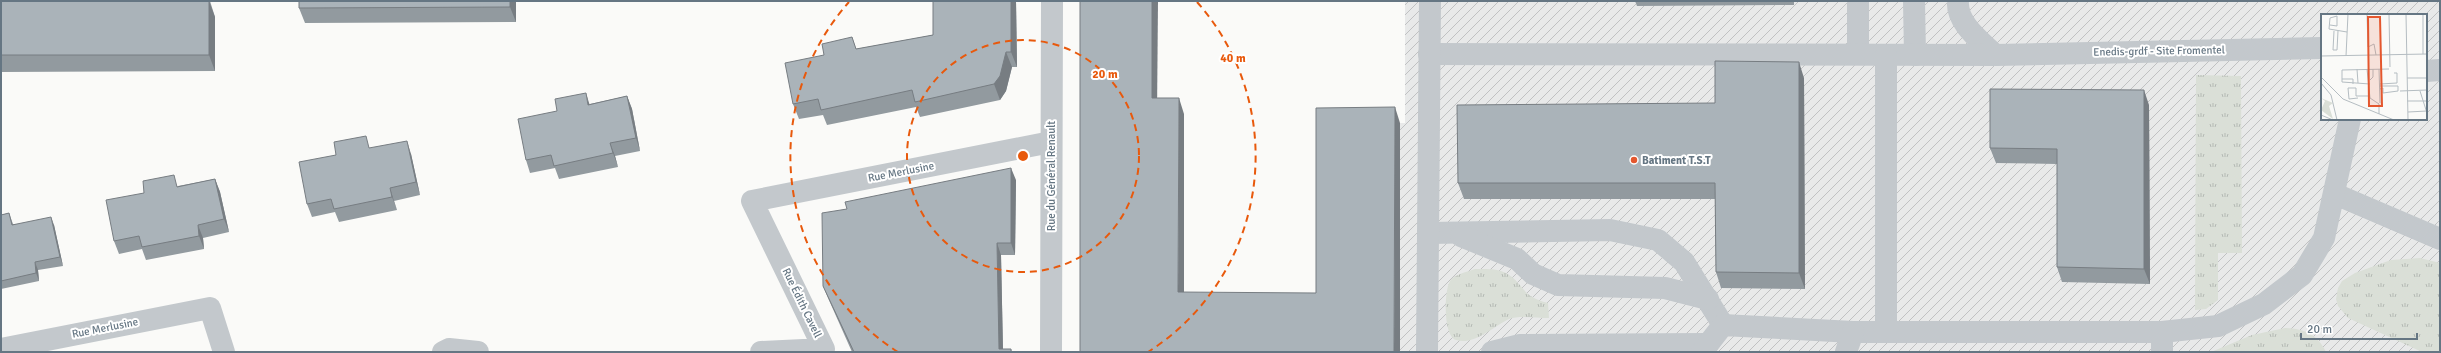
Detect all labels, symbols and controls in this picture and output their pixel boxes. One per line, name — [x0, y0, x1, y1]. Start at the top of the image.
inset map — [2321, 14, 2427, 120]
street label: Enedis-grdf - Site Fromentel — [2093, 43, 2225, 59]
text: 40 m — [1220, 51, 1246, 66]
text: 20 m — [1092, 67, 1118, 82]
street label: Rue du Général Renault — [1045, 121, 1058, 231]
centre of rings — [1016, 149, 1030, 163]
place label: Batiment T.S.T — [1642, 154, 1711, 167]
marker: Batiment T.S.T — [1629, 155, 1639, 165]
street label: Rue Merlusine — [867, 159, 935, 185]
street label: Rue Édith Cavell — [779, 266, 825, 340]
street label: Rue Merlusine — [71, 315, 139, 341]
scale bar — [2301, 315, 2417, 341]
text: 20 m — [2307, 322, 2332, 337]

